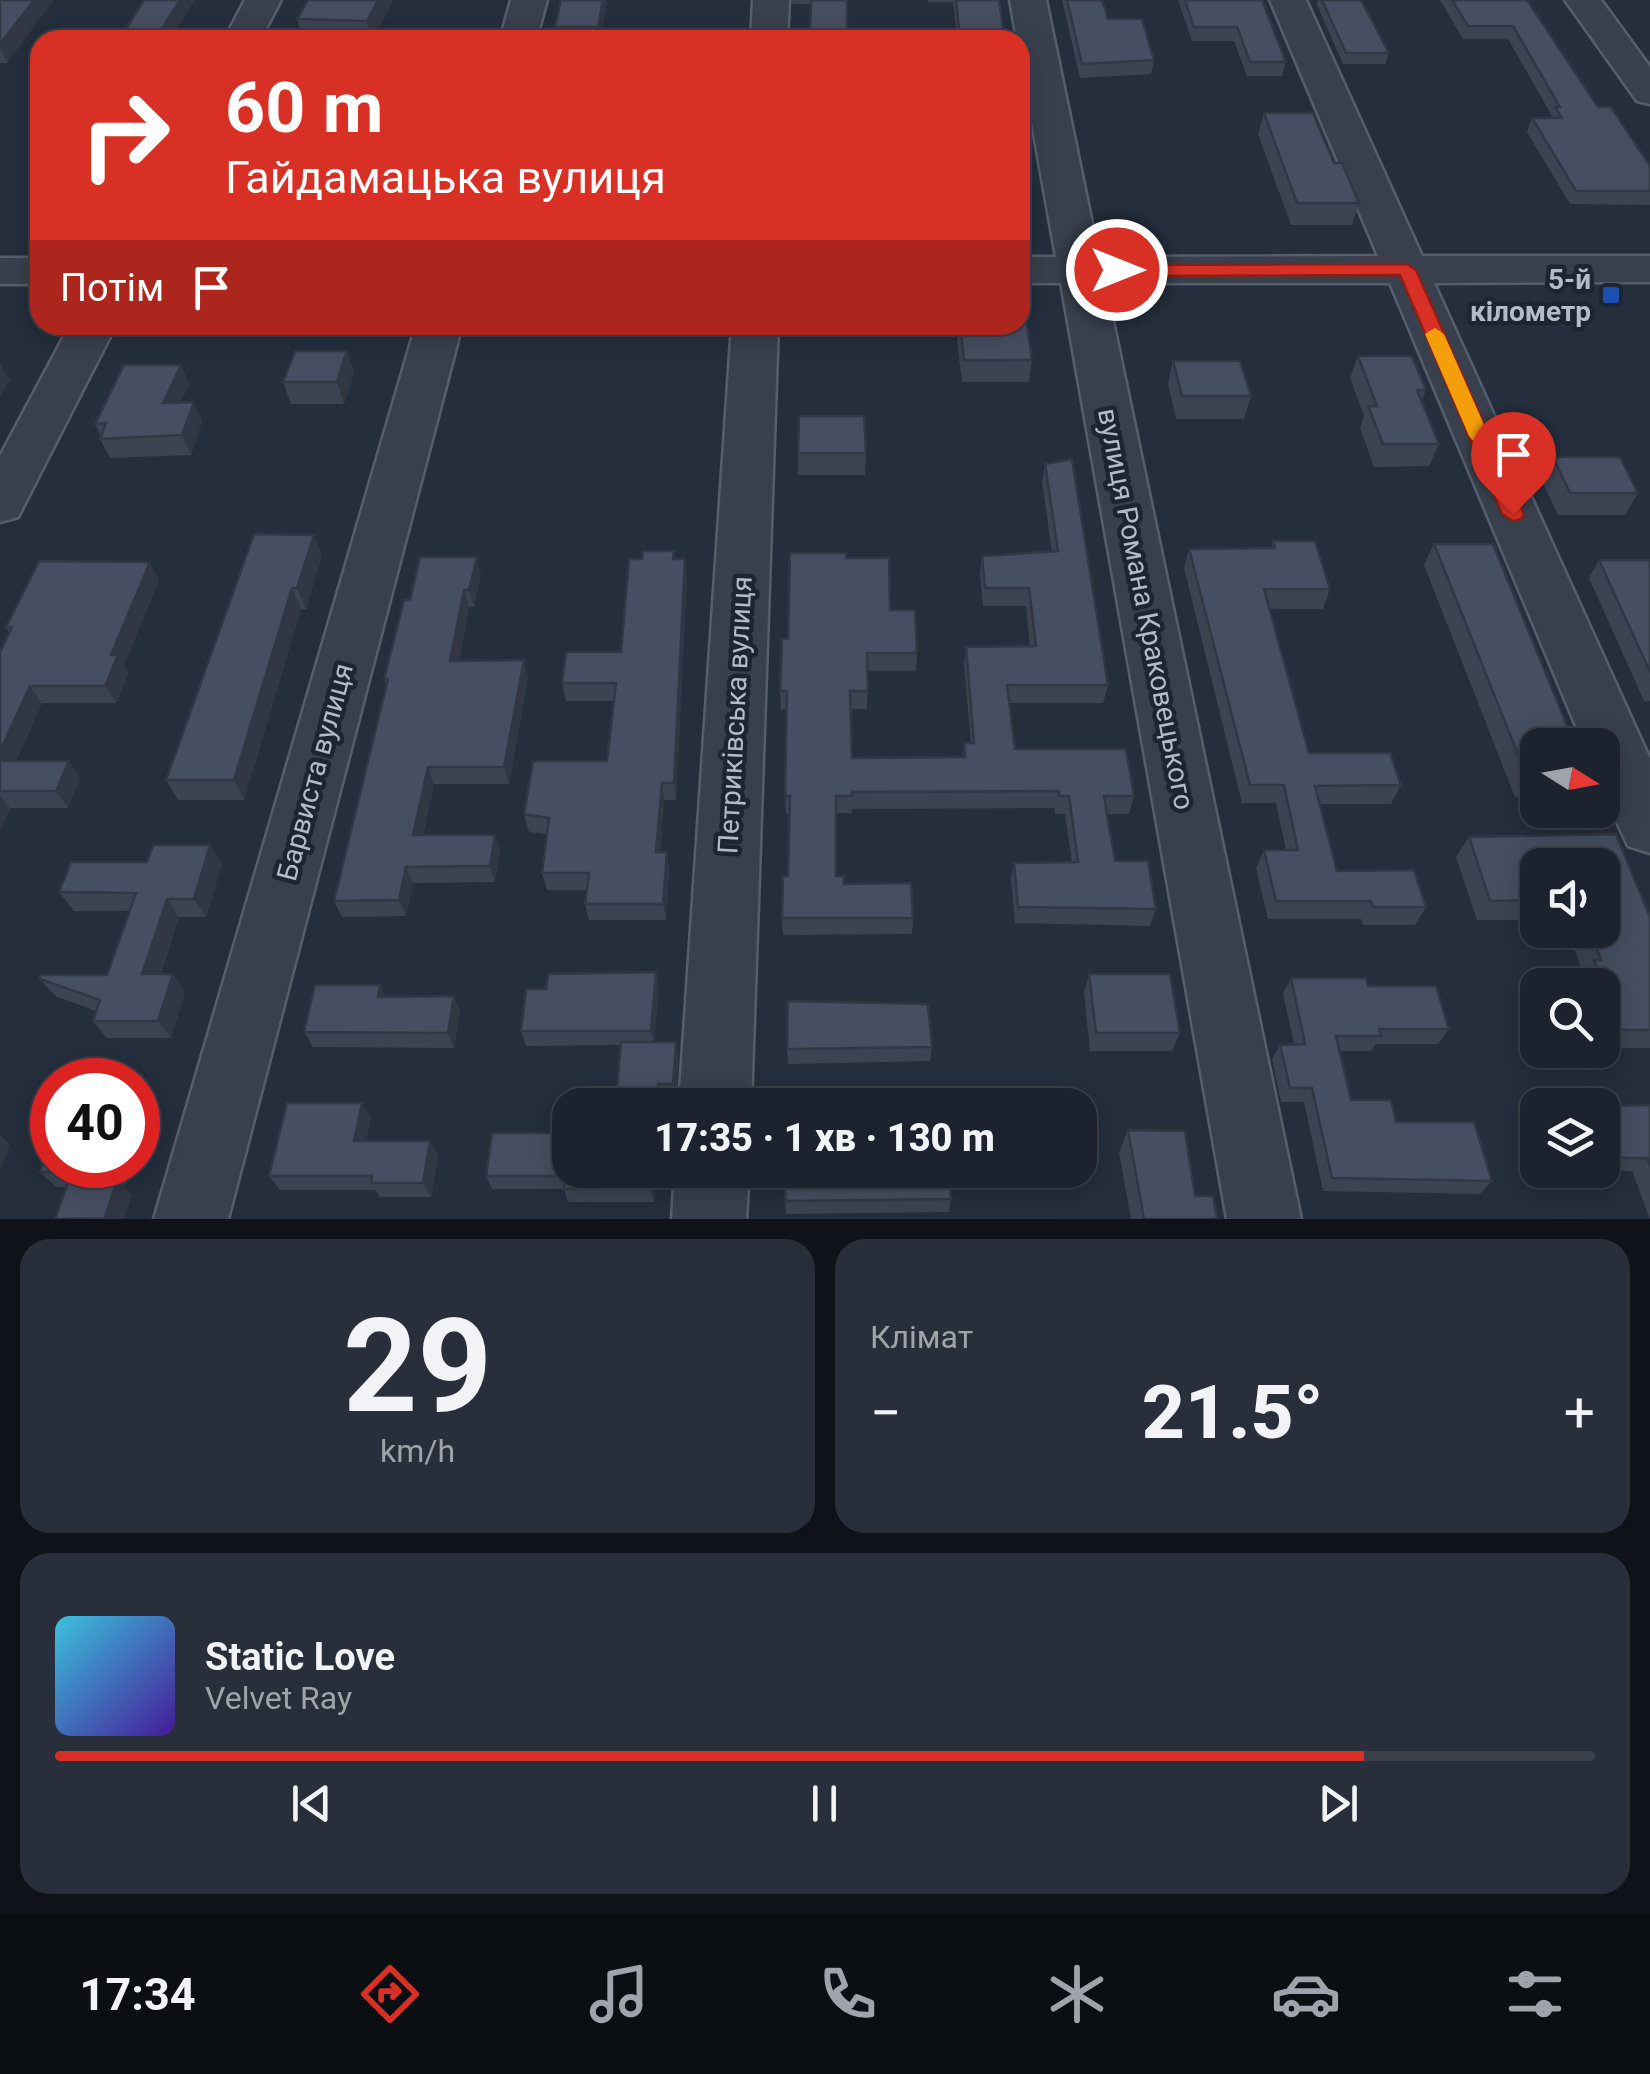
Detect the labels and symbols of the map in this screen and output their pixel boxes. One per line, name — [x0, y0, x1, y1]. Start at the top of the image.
position arrow — [1065, 218, 1169, 322]
place label: 5-й кілометр — [1470, 263, 1591, 328]
marker: 5-й кілометр — [1600, 284, 1622, 306]
street label: вулиця Романа Краковецького — [1091, 406, 1201, 812]
pin — [1471, 412, 1556, 515]
street label: Петриківська вулиця — [711, 575, 759, 855]
street label: Барвиста вулиця — [270, 660, 360, 884]
north arrow — [1520, 728, 1620, 828]
speed limit sign: 40 — [30, 1058, 160, 1188]

